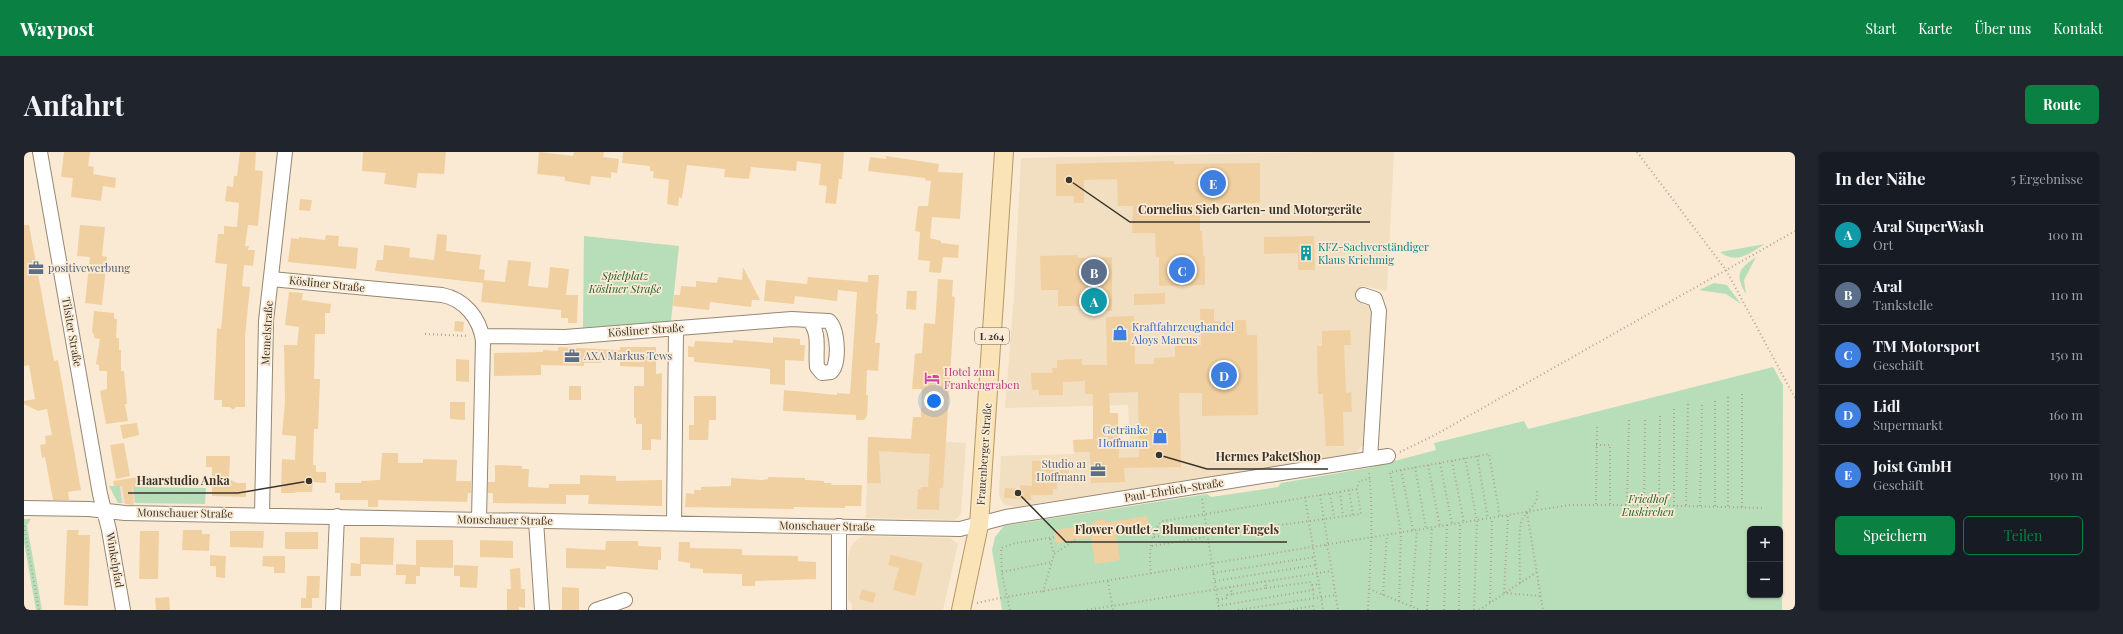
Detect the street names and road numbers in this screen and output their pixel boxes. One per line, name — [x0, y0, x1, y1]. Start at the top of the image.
street label: Kösliner Straße — [288, 272, 366, 295]
street label: Tilsiter Straße — [59, 296, 86, 368]
street label: Memelstraße — [257, 300, 276, 366]
street label: Kösliner Straße — [607, 319, 685, 340]
road number: L 264 — [975, 328, 1009, 344]
street label: Frauenberger Straße — [972, 402, 995, 506]
street label: Paul-Ehrlich-Straße — [1123, 474, 1225, 505]
street label: Monschauer Straße — [137, 504, 233, 521]
street label: Monschauer Straße — [457, 511, 553, 528]
street label: Monschauer Straße — [779, 517, 875, 534]
street label: Winkelpfad — [103, 530, 128, 589]

